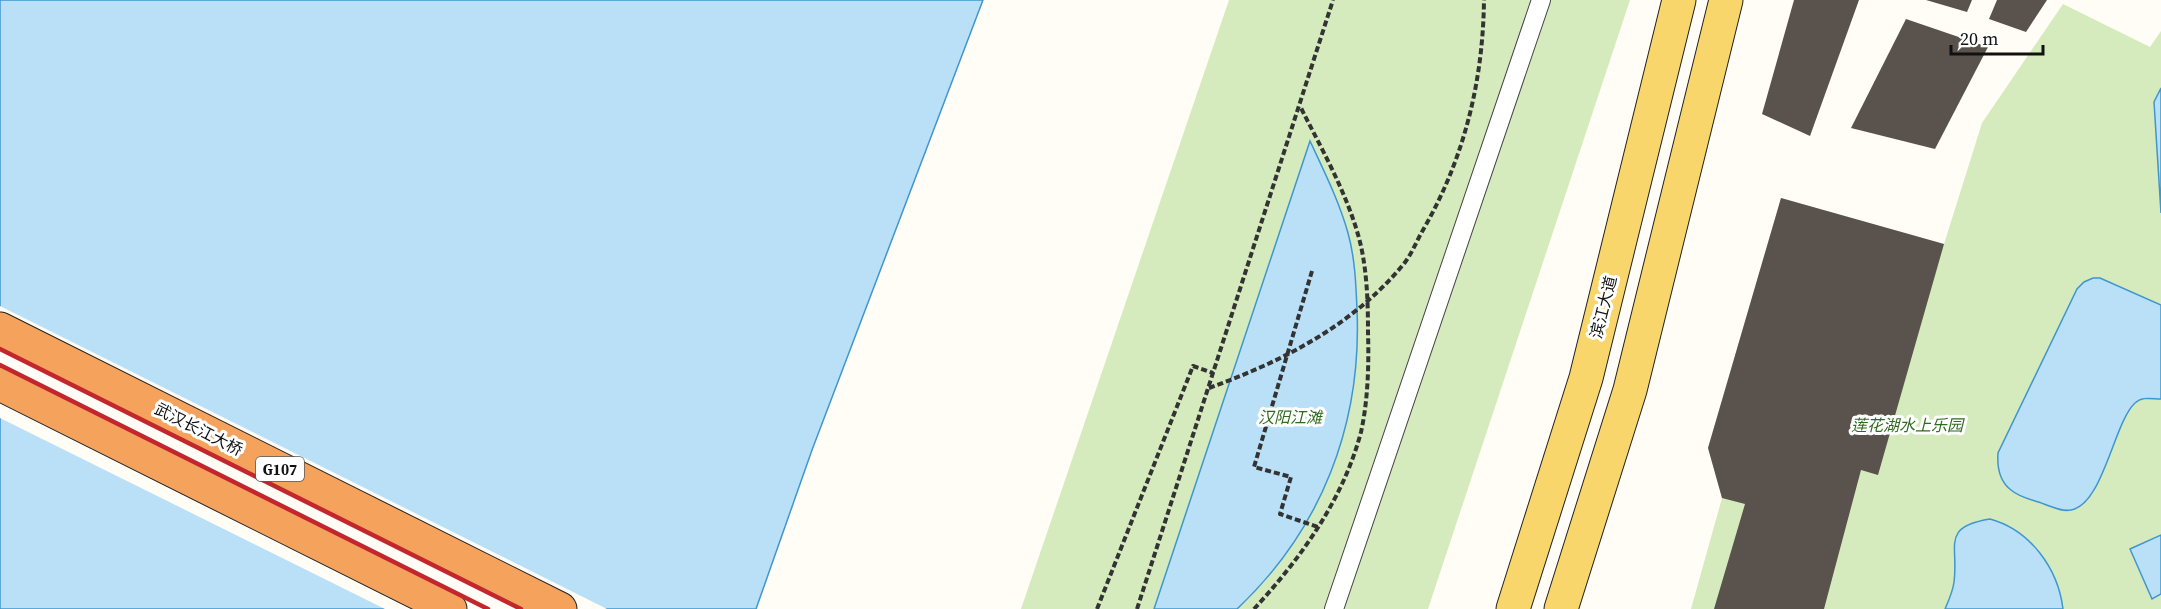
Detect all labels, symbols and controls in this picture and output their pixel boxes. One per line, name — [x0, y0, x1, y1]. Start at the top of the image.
scale bar — [1951, 18, 2042, 56]
text: 20 m — [1960, 26, 1998, 51]
street label: 滨江大道 — [1585, 273, 1621, 341]
street label: 武汉长江大桥 — [151, 397, 247, 461]
park label: 汉阳江滩 — [1258, 406, 1324, 428]
park label: 莲花湖水上乐园 — [1851, 414, 1965, 436]
road number: G107 — [256, 457, 304, 481]

